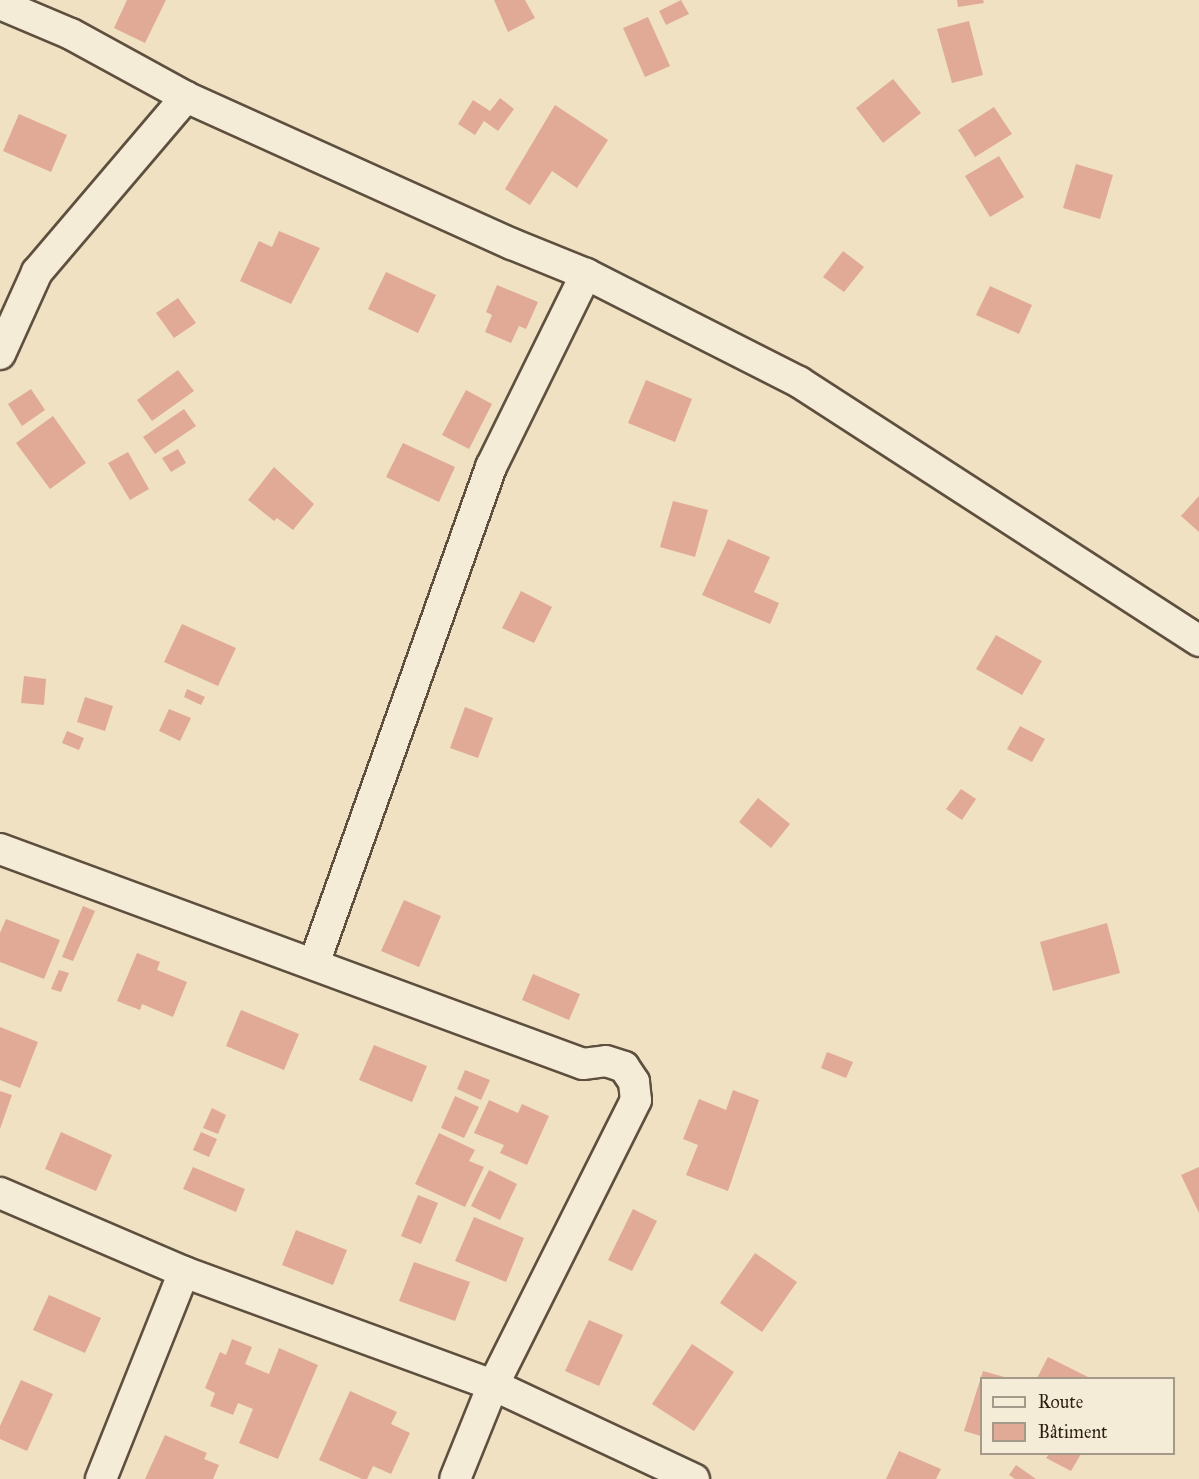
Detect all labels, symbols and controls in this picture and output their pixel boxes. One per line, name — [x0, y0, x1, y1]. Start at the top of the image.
legend — [980, 1377, 1175, 1455]
text: Route — [1038, 1391, 1083, 1413]
text: Bâtiment — [1038, 1421, 1107, 1443]

